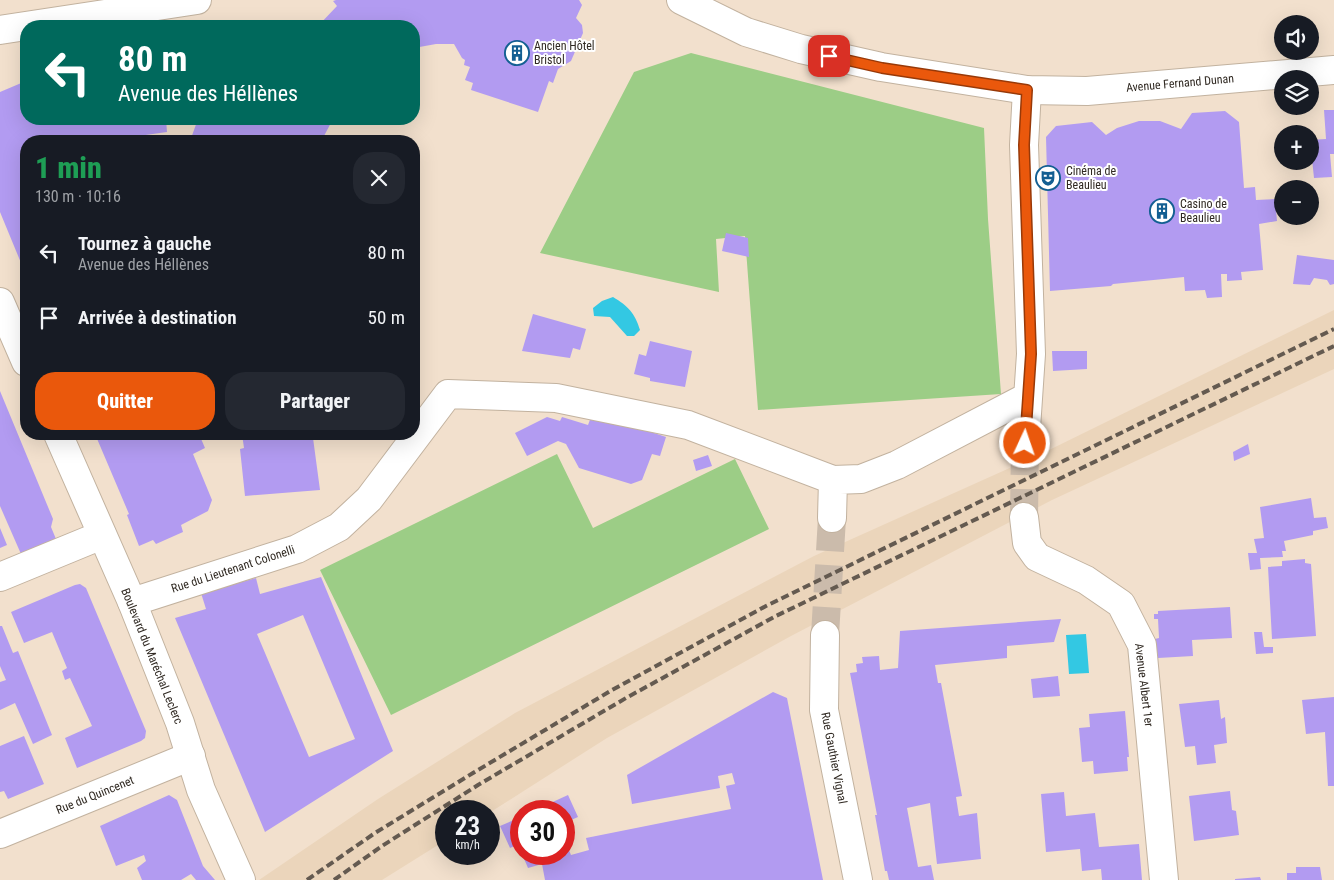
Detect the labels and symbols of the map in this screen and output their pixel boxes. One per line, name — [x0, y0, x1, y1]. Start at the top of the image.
pin — [808, 35, 850, 77]
place label: Ancien Hôtel Bristol — [534, 39, 595, 67]
building icon: Ancien Hôtel Bristol — [504, 40, 530, 66]
street label: Avenue Fernand Dunan — [1125, 71, 1235, 95]
place label: Cinéma de Beaulieu — [1066, 164, 1116, 192]
theatre icon: Cinéma de Beaulieu — [1035, 165, 1061, 191]
place label: Casino de Beaulieu — [1180, 197, 1227, 225]
building icon: Casino de Beaulieu — [1149, 198, 1175, 224]
position arrow — [998, 416, 1050, 468]
street label: Rue du Lieutenant Colonelli — [169, 542, 297, 596]
street label: Boulevard du Maréchal Leclerc — [118, 586, 186, 726]
street label: Avenue Albert 1er — [1132, 642, 1156, 728]
street label: Rue Gauthier Vignal — [818, 711, 850, 805]
street label: Rue du Quincenet — [54, 773, 136, 817]
speed limit sign: 30 — [510, 800, 575, 865]

